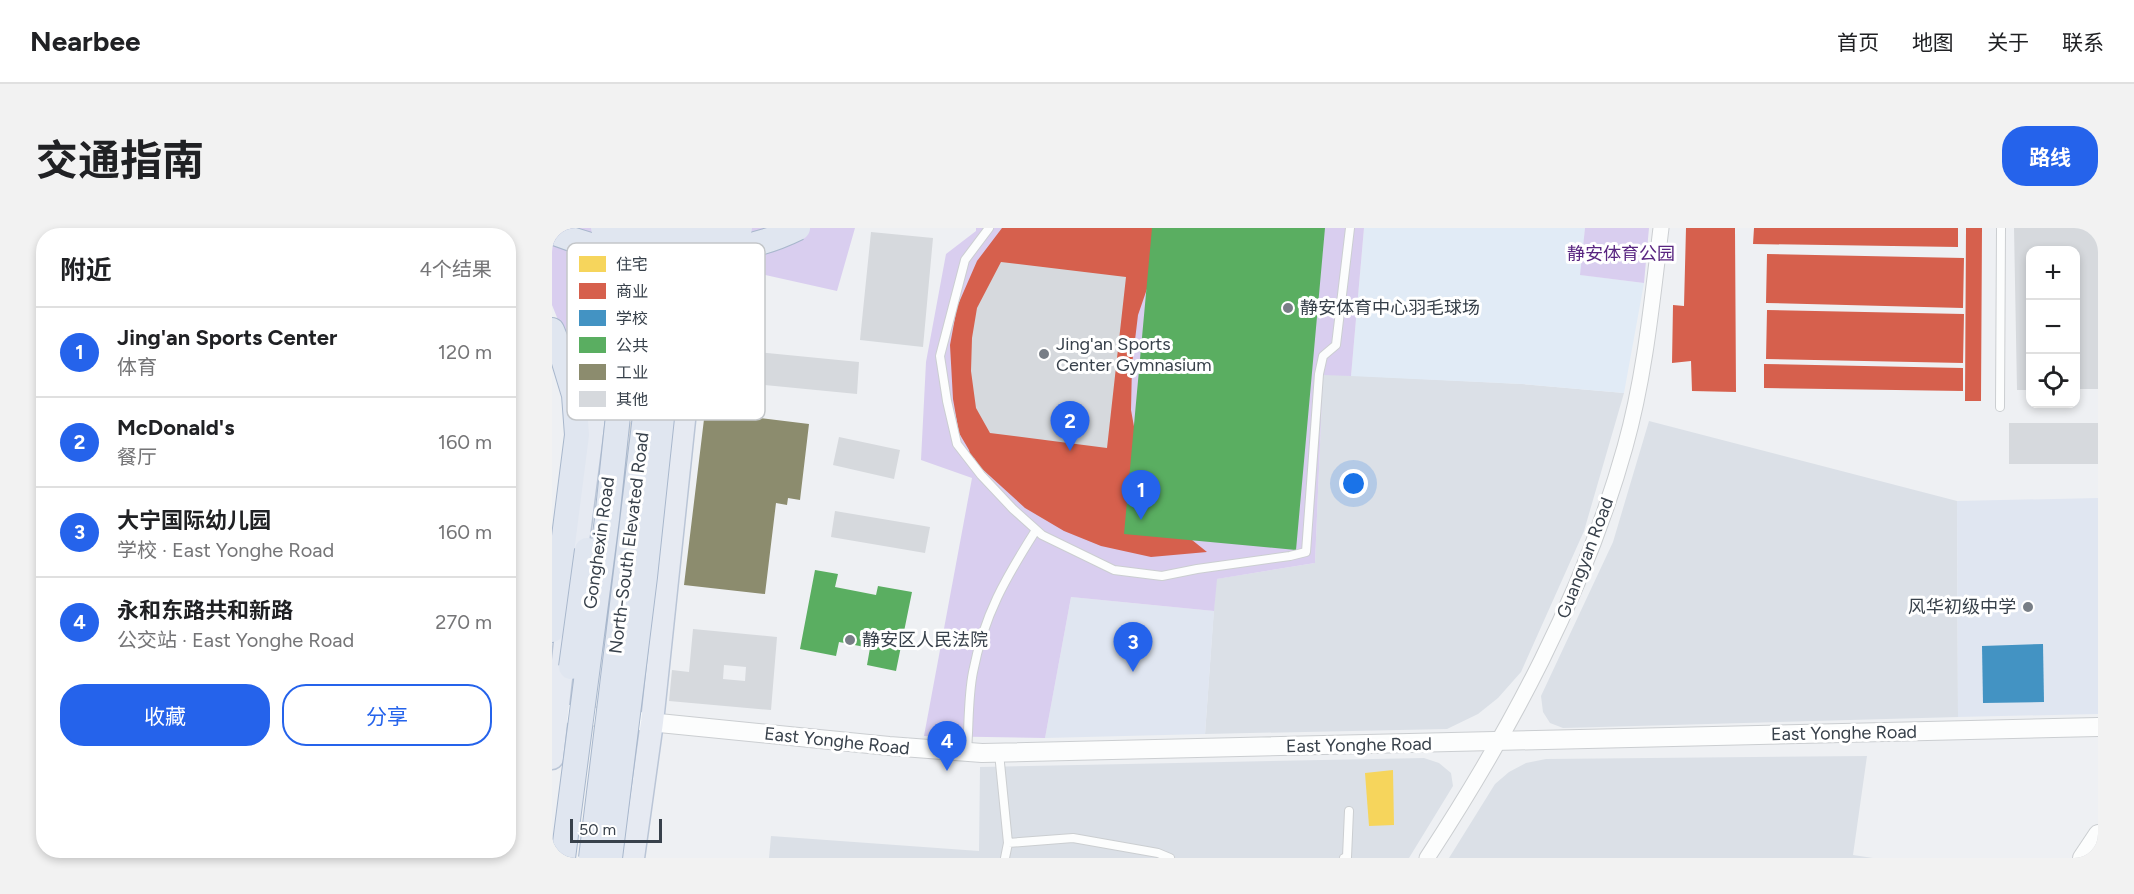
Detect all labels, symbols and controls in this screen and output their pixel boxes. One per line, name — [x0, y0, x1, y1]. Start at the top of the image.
text: Nearbee — [30, 24, 140, 58]
text: 首页 — [1837, 30, 1879, 55]
text: 地图 — [1912, 30, 1954, 55]
text: 关于 — [1987, 30, 2029, 55]
text: 联系 — [2062, 30, 2104, 55]
button: 路线 — [2002, 126, 2098, 186]
text: 交通指南 — [36, 135, 204, 186]
legend — [567, 243, 765, 420]
park label: 静安体育公园 — [1567, 243, 1675, 265]
map controls — [2026, 246, 2080, 408]
button: + — [2026, 246, 2080, 300]
text: 附近 — [60, 254, 112, 286]
text: 住宅 — [616, 255, 648, 274]
text: 4个结果 — [420, 257, 492, 281]
text: 商业 — [616, 282, 648, 301]
place label: 静安体育中心羽毛球场 — [1300, 297, 1480, 319]
button: − — [2026, 300, 2080, 354]
marker: 静安体育中心羽毛球场 — [1281, 301, 1295, 315]
text: 学校 — [616, 309, 648, 328]
text: Jing'an Sports Center — [117, 324, 337, 351]
place label: Jing'an Sports Center Gymnasium — [1056, 333, 1212, 376]
text: 公共 — [616, 336, 648, 355]
text: 1 — [75, 340, 84, 364]
text: 120 m — [438, 340, 492, 364]
marker: Jing'an Sports Center Gymnasium — [1037, 347, 1051, 361]
button: locate — [2026, 354, 2080, 408]
text: 体育 — [117, 355, 157, 379]
text: 工业 — [616, 363, 648, 382]
text: 其他 — [616, 390, 648, 409]
pin: 2 — [1050, 402, 1090, 451]
text: McDonald's — [117, 414, 234, 441]
text: 2 — [74, 430, 85, 454]
text: 160 m — [438, 430, 492, 454]
street label: North-South Elevated Road — [604, 431, 654, 655]
text: 餐厅 — [117, 445, 157, 469]
your location — [1339, 469, 1368, 498]
pin: 1 — [1122, 470, 1160, 520]
street label: Gonghexin Road — [579, 476, 619, 610]
street label: Guangyan Road — [1552, 494, 1618, 622]
text: 大宁国际幼儿园 — [117, 507, 271, 534]
text: 3 — [74, 520, 85, 544]
text: 160 m — [438, 520, 492, 544]
text: 学校 · East Yonghe Road — [117, 538, 334, 562]
place label: 风华初级中学 — [1908, 596, 2016, 618]
text: 永和东路共和新路 — [117, 597, 293, 624]
marker: 风华初级中学 — [2021, 600, 2035, 614]
text: 4 — [73, 610, 86, 634]
text: 270 m — [435, 610, 492, 634]
pin: 3 — [1114, 622, 1152, 672]
text: 公交站 · East Yonghe Road — [117, 628, 354, 652]
place label: 静安区人民法院 — [862, 629, 988, 651]
marker: 静安区人民法院 — [843, 633, 857, 647]
button: 收藏 — [60, 684, 270, 746]
button: 分享 — [282, 684, 492, 746]
street label: East Yonghe Road — [1771, 721, 1917, 745]
street label: East Yonghe Road — [763, 722, 911, 760]
pin: 4 — [928, 722, 966, 771]
street label: East Yonghe Road — [1286, 733, 1432, 757]
scale bar — [570, 816, 662, 844]
text: 50 m — [579, 820, 616, 839]

